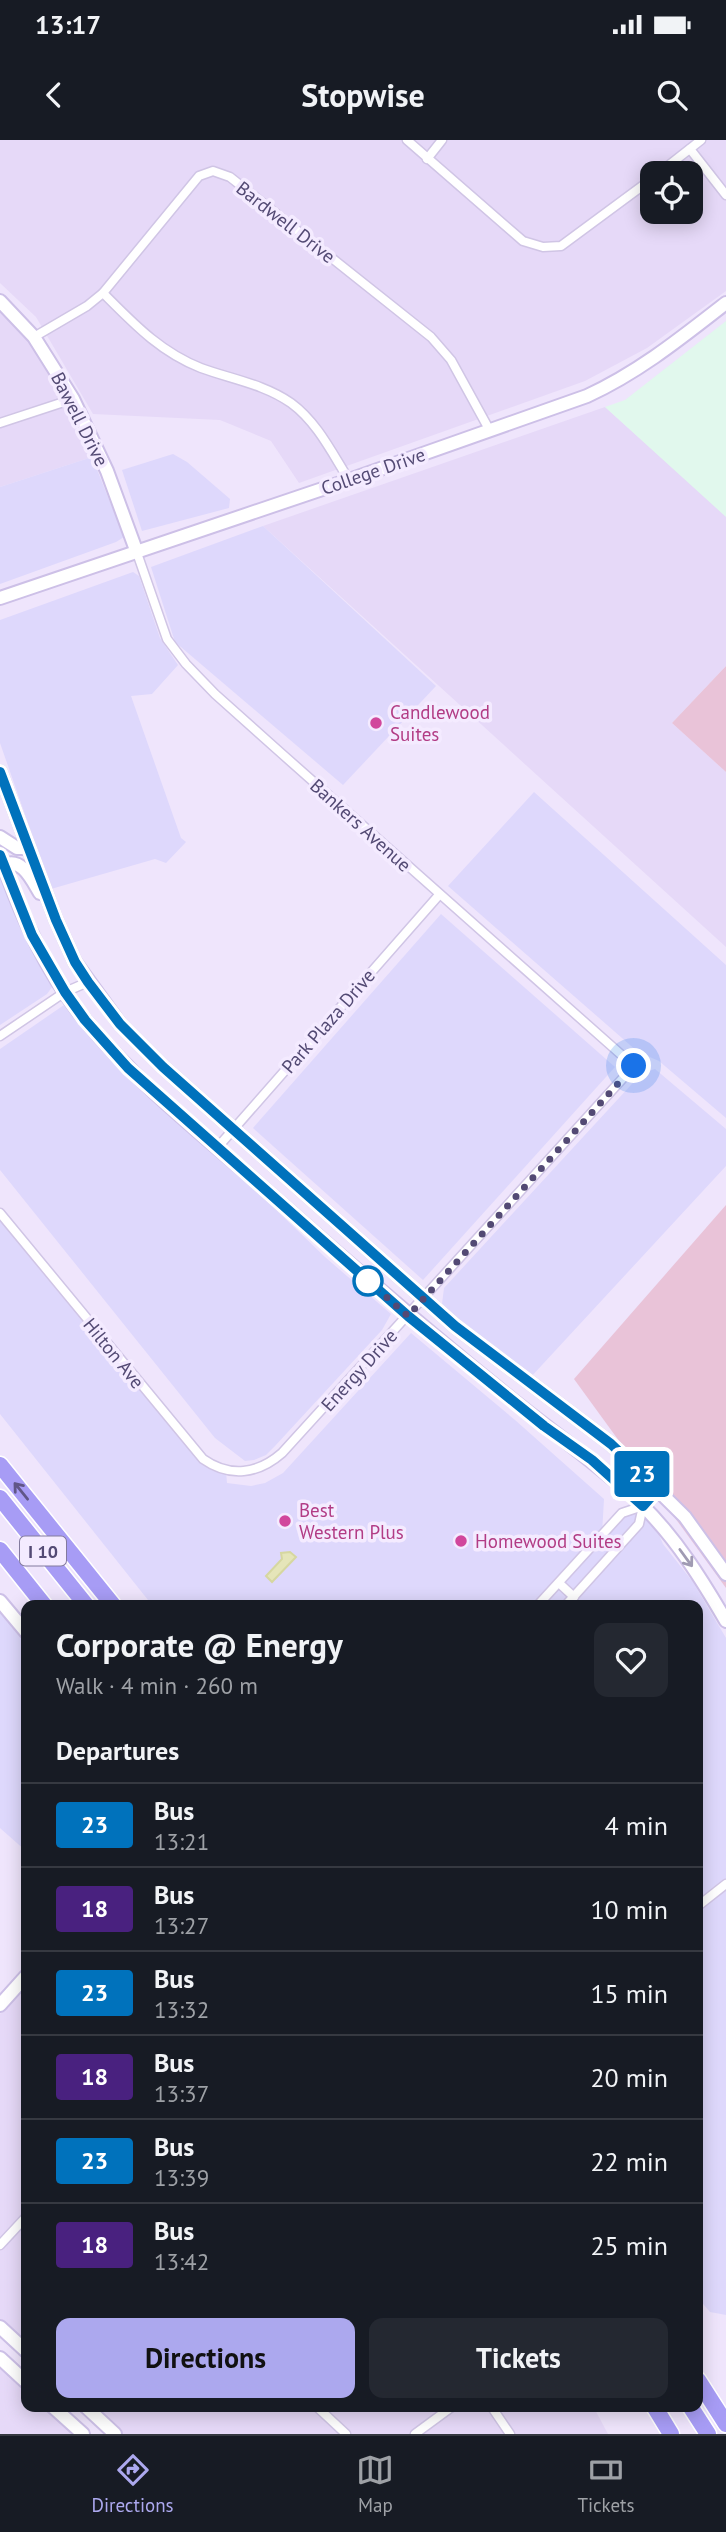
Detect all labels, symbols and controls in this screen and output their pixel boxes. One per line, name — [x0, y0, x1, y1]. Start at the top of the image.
text: 13:17 — [35, 8, 101, 41]
text: Stopwise — [301, 74, 425, 116]
icon: back — [35, 76, 73, 114]
icon: search — [653, 76, 691, 114]
map controls — [640, 161, 703, 224]
button: locate — [640, 161, 703, 224]
street label: Bardwell Drive — [232, 176, 340, 268]
street label: Bawell Drive — [46, 368, 114, 470]
street label: College Drive — [318, 442, 428, 500]
place label: Candlewood Suites — [390, 700, 490, 746]
marker: Candlewood Suites — [368, 715, 384, 731]
street label: Bankers Avenue — [306, 773, 416, 877]
street label: Park Plaza Drive — [276, 964, 380, 1078]
your location — [616, 1048, 651, 1083]
unlabelled marker — [353, 1266, 383, 1296]
street label: Hilton Ave — [78, 1313, 150, 1393]
street label: Energy Drive — [316, 1324, 402, 1416]
line badge: 23 — [610, 1451, 674, 1497]
text: 23 — [628, 1458, 656, 1489]
one-way arrow — [14, 1483, 29, 1501]
place label: Best Western Plus — [299, 1498, 404, 1544]
marker: Best Western Plus — [277, 1513, 293, 1529]
place label: Homewood Suites — [475, 1529, 622, 1553]
marker: Homewood Suites — [453, 1533, 469, 1549]
road number: I 10 — [20, 1536, 66, 1566]
one-way arrow — [678, 1549, 693, 1568]
text: Corporate @ Energy — [56, 1623, 343, 1666]
button: heart — [594, 1623, 668, 1697]
text: Walk · 4 min · 260 m — [56, 1671, 258, 1700]
text: Departures — [56, 1734, 179, 1767]
text: Bus — [154, 1794, 194, 1827]
text: 23 — [81, 1809, 108, 1840]
text: 4 min — [605, 1809, 668, 1842]
text: 13:21 — [154, 1827, 209, 1856]
text: Bus — [154, 1878, 194, 1911]
text: 18 — [81, 1893, 108, 1924]
text: 10 min — [590, 1893, 668, 1926]
text: 13:27 — [154, 1911, 209, 1940]
text: Bus — [154, 1962, 194, 1995]
text: 23 — [81, 1977, 108, 2008]
text: 15 min — [590, 1977, 668, 2010]
text: 13:32 — [154, 1995, 209, 2024]
text: Bus — [154, 2046, 194, 2079]
text: 18 — [81, 2061, 108, 2092]
text: 20 min — [590, 2061, 668, 2094]
text: 13:37 — [154, 2079, 209, 2108]
text: Bus — [154, 2130, 194, 2163]
text: 23 — [81, 2145, 108, 2176]
text: 22 min — [590, 2145, 668, 2178]
text: 13:39 — [154, 2163, 209, 2192]
text: Bus — [154, 2214, 194, 2247]
text: 18 — [81, 2229, 108, 2260]
text: 25 min — [590, 2229, 668, 2262]
text: 13:42 — [154, 2247, 209, 2276]
button: Directions — [56, 2318, 355, 2398]
button: Tickets — [369, 2318, 668, 2398]
tab: Directions — [91, 2451, 174, 2517]
tab: Map — [356, 2451, 394, 2517]
tab: Tickets — [577, 2451, 635, 2517]

